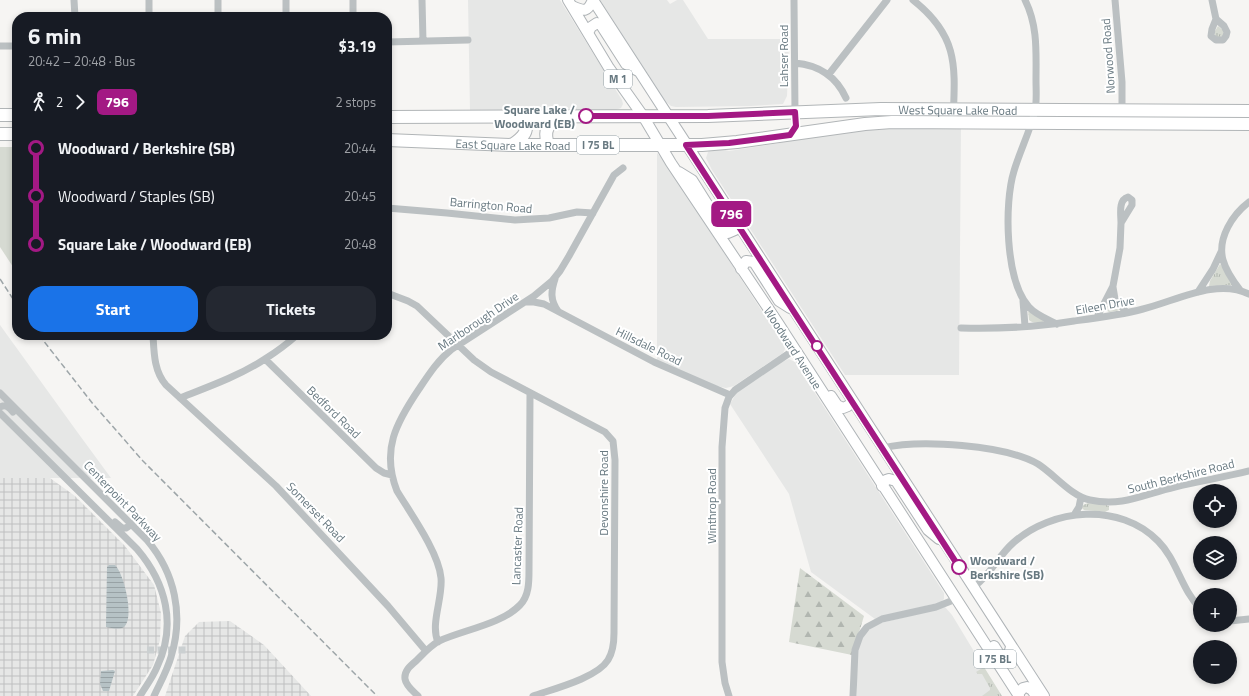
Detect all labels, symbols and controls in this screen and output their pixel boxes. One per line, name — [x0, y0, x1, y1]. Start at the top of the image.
street label: Norwood Road — [1096, 18, 1120, 94]
text: 6 min — [28, 19, 81, 53]
street label: Lahser Road — [774, 25, 793, 87]
text: $3.19 — [339, 35, 376, 58]
text: 20:42 – 20:48 · Bus — [28, 51, 135, 71]
road number: M 1 — [604, 70, 632, 88]
icon: walk — [28, 91, 50, 113]
icon: forward — [69, 91, 91, 113]
text: 796 — [105, 91, 129, 112]
text: 2 — [56, 92, 63, 112]
text: 2 stops — [335, 92, 376, 112]
place label: Square Lake / Woodward (EB) — [494, 100, 575, 133]
street label: West Square Lake Road — [898, 100, 1017, 119]
marker: Square Lake / Woodward (EB) — [578, 108, 594, 124]
street label: East Square Lake Road — [455, 133, 570, 155]
road number: I 75 BL — [577, 136, 619, 154]
text: Woodward / Berkshire (SB) — [58, 137, 235, 160]
text: 20:44 — [344, 138, 376, 158]
text: Woodward / Staples (SB) — [58, 185, 215, 208]
text: 20:45 — [344, 186, 376, 206]
street label: Barrington Road — [449, 192, 533, 218]
line badge: 796 — [708, 201, 754, 227]
text: 796 — [719, 203, 743, 224]
text: Square Lake / Woodward (EB) — [58, 233, 251, 256]
text: 20:48 — [344, 234, 376, 254]
button: Start — [28, 286, 198, 332]
button: Tickets — [206, 286, 376, 332]
street label: Marlborough Drive — [434, 287, 522, 355]
street label: Eileen Drive — [1074, 290, 1136, 320]
street label: Woodward Avenue — [759, 303, 827, 393]
street label: Hillsdale Road — [613, 322, 685, 370]
unlabelled marker — [811, 340, 823, 352]
street label: Bedford Road — [303, 381, 365, 443]
street label: Devonshire Road — [594, 450, 613, 536]
street label: South Berkshire Road — [1126, 454, 1236, 498]
street label: Centerpoint Parkway — [79, 456, 167, 546]
street label: Winthrop Road — [702, 468, 721, 544]
street label: Somerset Road — [282, 478, 350, 546]
map controls — [1193, 484, 1237, 684]
button: locate — [1193, 484, 1237, 528]
street label: Lancaster Road — [506, 507, 528, 585]
button: layers — [1193, 536, 1237, 580]
place label: Woodward / Berkshire (SB) — [970, 551, 1044, 584]
marker: Woodward / Berkshire (SB) — [951, 559, 967, 575]
button: + — [1193, 588, 1237, 632]
button: − — [1193, 640, 1237, 684]
road number: I 75 BL — [974, 650, 1016, 668]

